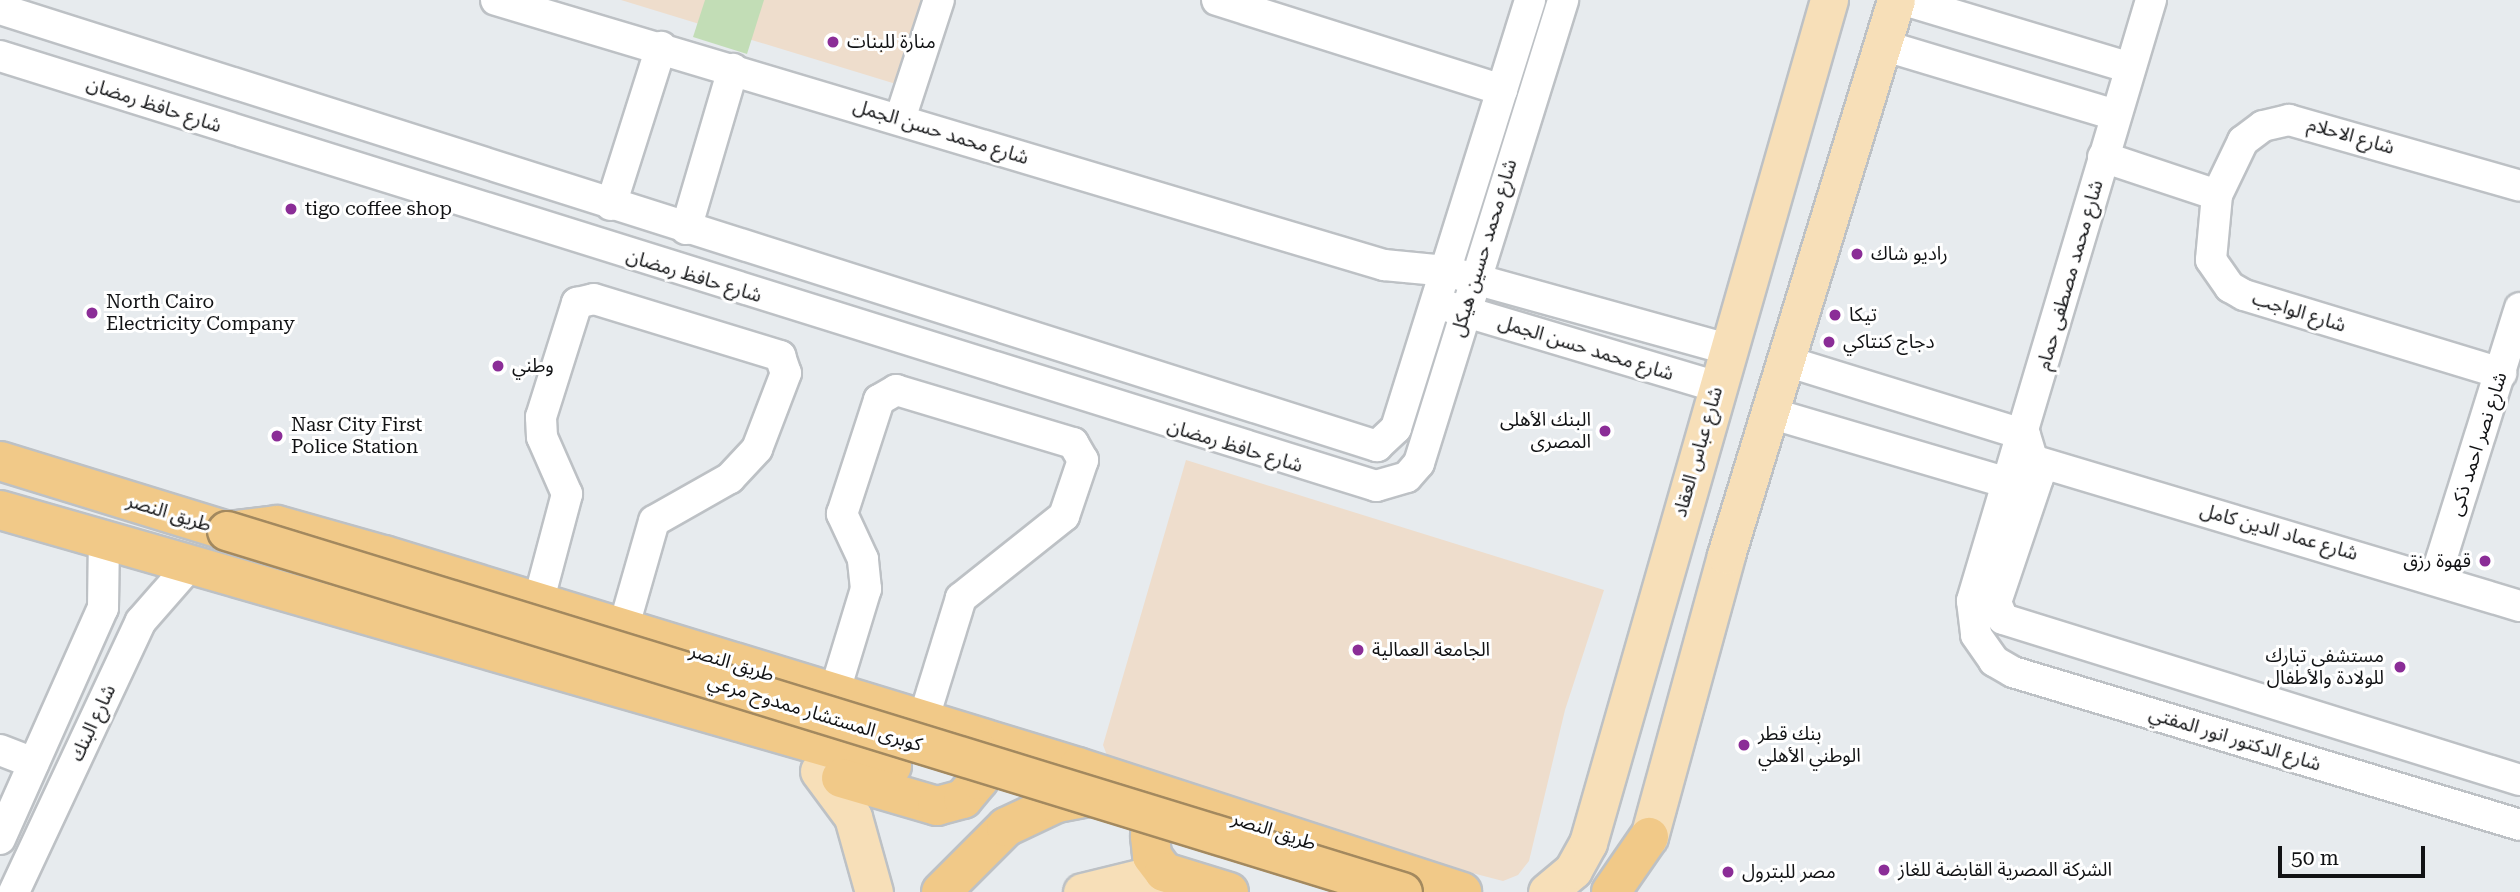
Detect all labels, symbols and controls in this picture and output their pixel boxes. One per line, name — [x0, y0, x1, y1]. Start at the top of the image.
place label: منارة للبنات — [847, 31, 936, 53]
marker: منارة للبنات — [825, 34, 841, 50]
street label: شارع حافظ رمضان — [84, 72, 224, 138]
street label: شارع محمد حسن الجمل — [851, 94, 1031, 170]
street label: شارع الاحلام — [2305, 113, 2397, 159]
street label: شارع محمد حسين هيكل — [1446, 156, 1522, 340]
street label: شارع محمد مصطفى حمام — [2032, 177, 2108, 373]
place label: tigo coffee shop — [305, 198, 452, 220]
marker: tigo coffee shop — [283, 201, 299, 217]
place label: راديو شاك — [1871, 243, 1948, 265]
street label: شارع حافظ رمضان — [624, 245, 764, 307]
marker: راديو شاك — [1849, 246, 1865, 262]
street label: شارع الواجب — [2249, 287, 2349, 337]
place label: North Cairo Electricity Company — [106, 291, 295, 335]
place label: تيكا — [1849, 304, 1877, 326]
marker: North Cairo Electricity Company — [84, 305, 100, 321]
marker: تيكا — [1827, 307, 1843, 323]
street label: شارع محمد حسن الجمل — [1496, 310, 1676, 386]
place label: دجاج كنتاكي — [1843, 331, 1935, 353]
marker: دجاج كنتاكي — [1821, 334, 1837, 350]
place label: وطني — [512, 355, 554, 377]
marker: وطني — [490, 358, 506, 374]
street label: شارع نصر احمد ذكى — [2444, 369, 2512, 519]
street label: شارع عباس العقاد — [1668, 384, 1728, 520]
place label: البنك الأهلى المصرى — [1500, 409, 1591, 453]
place label: Nasr City First Police Station — [291, 414, 422, 458]
street label: شارع حافظ رمضان — [1165, 415, 1305, 477]
marker: البنك الأهلى المصرى — [1597, 423, 1613, 439]
marker: Nasr City First Police Station — [269, 428, 285, 444]
street label: طريق النصر — [124, 489, 214, 537]
street label: شارع عماد الدين كامل — [2198, 499, 2360, 565]
place label: قهوة رزق — [2403, 550, 2471, 572]
marker: قهوة رزق — [2477, 553, 2493, 569]
street label: طريق النصر — [687, 639, 777, 687]
place label: الجامعة العمالية — [1372, 639, 1490, 661]
marker: الجامعة العمالية — [1350, 642, 1366, 658]
place label: مستشفى تبارك للولادة والأطفال — [2265, 645, 2384, 689]
marker: مستشفى تبارك للولادة والأطفال — [2390, 657, 2410, 677]
street label: كوبرى المستشار ممدوح مرعي — [705, 670, 925, 756]
street label: شارع البنك — [65, 681, 121, 765]
street label: شارع الدكتور انور المفتي — [2146, 702, 2324, 776]
place label: بنك قطر الوطني الأهلي — [1758, 723, 1861, 767]
marker: بنك قطر الوطني الأهلي — [1736, 737, 1752, 753]
street label: طريق النصر — [1229, 807, 1319, 855]
scale bar — [2282, 832, 2429, 876]
text: 50 m — [2291, 846, 2339, 870]
place label: الشركة المصرية القابضة للغاز — [1898, 859, 2112, 881]
place label: مصر للبترول — [1742, 861, 1836, 883]
marker: الشركة المصرية القابضة للغاز — [1876, 862, 1892, 878]
marker: مصر للبترول — [1720, 864, 1736, 880]

